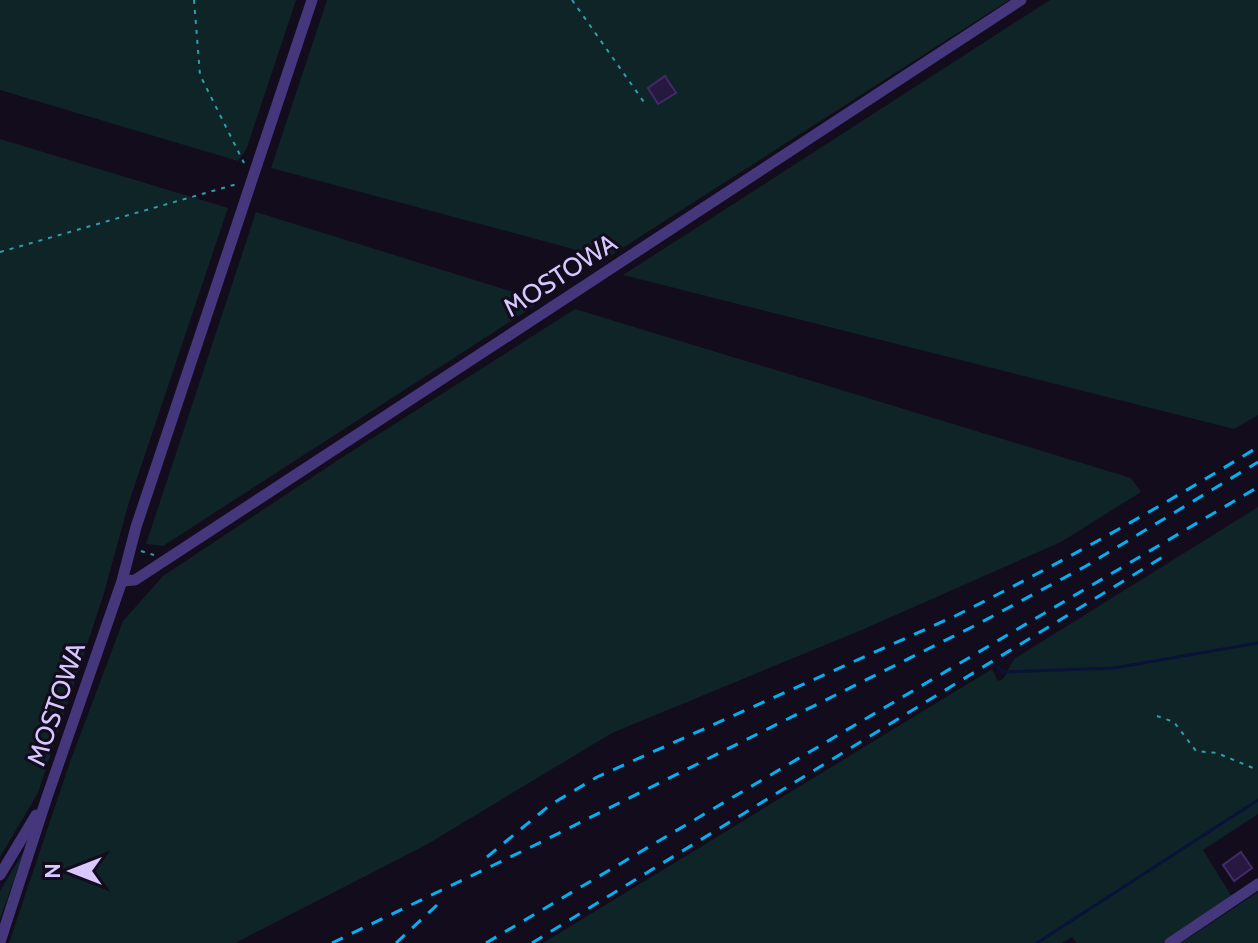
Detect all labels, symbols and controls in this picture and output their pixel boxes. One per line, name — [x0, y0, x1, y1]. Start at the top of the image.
street label: MOSTOWA — [497, 226, 623, 324]
street label: MOSTOWA — [20, 638, 92, 770]
north arrow — [32, 831, 112, 911]
text: N — [39, 863, 66, 879]

